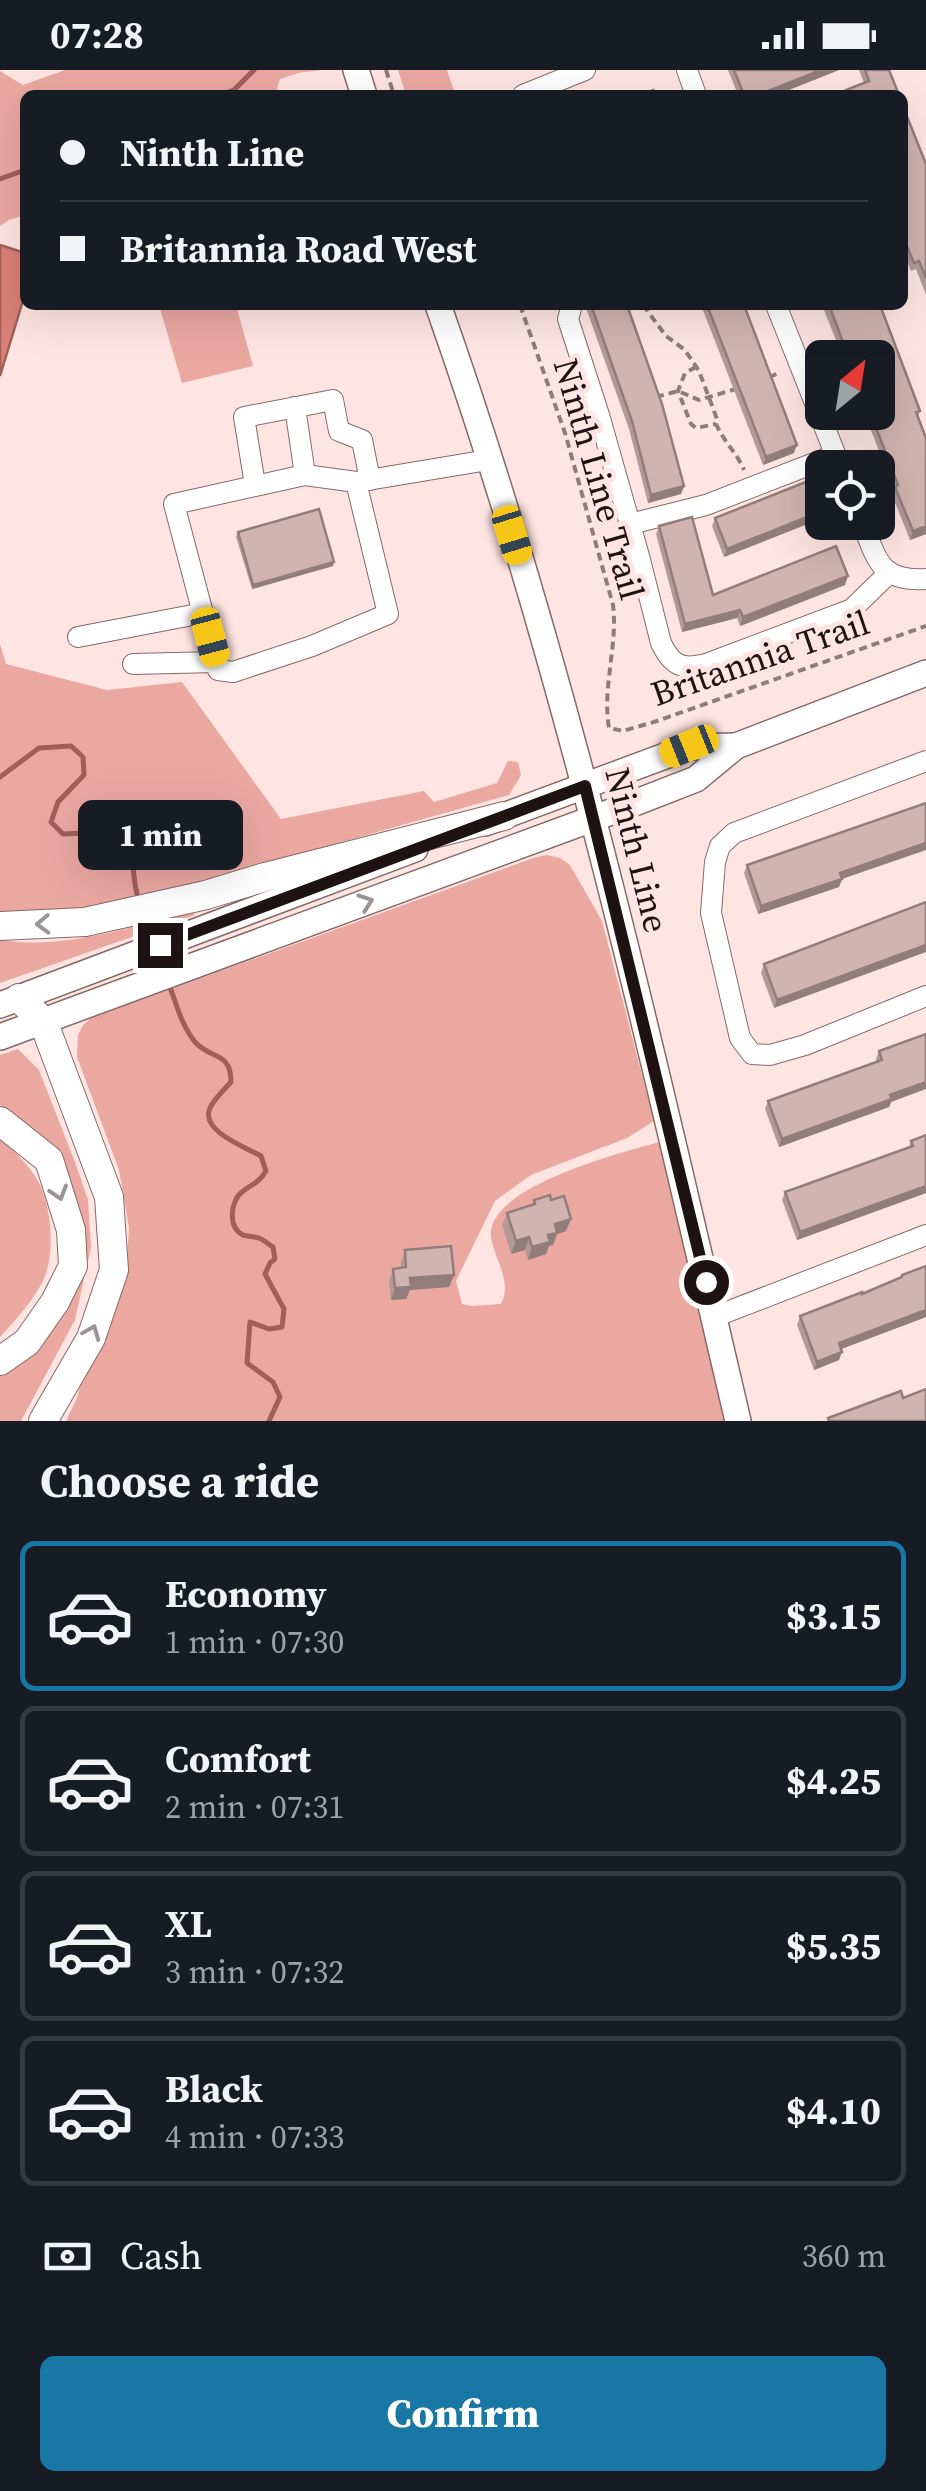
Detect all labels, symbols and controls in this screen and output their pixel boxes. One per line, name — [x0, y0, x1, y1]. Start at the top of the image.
text: 07:28 — [50, 9, 144, 61]
text: Ninth Line — [120, 127, 304, 179]
text: Britannia Road West — [120, 223, 477, 275]
north arrow — [805, 340, 895, 430]
map controls — [805, 340, 895, 540]
street label: Ninth Line Trail — [542, 353, 656, 605]
button: locate — [805, 450, 895, 540]
car — [489, 502, 535, 568]
street label: Britannia Trail — [645, 598, 875, 718]
car — [188, 604, 232, 670]
car — [656, 721, 722, 771]
street label: Ninth Line — [593, 763, 681, 937]
callout: 1 min — [78, 800, 242, 870]
text: 1 min — [119, 813, 202, 857]
one-way arrow — [356, 893, 373, 914]
one-way arrow — [34, 913, 50, 934]
route end — [138, 923, 183, 968]
one-way arrow — [48, 1184, 68, 1201]
route start — [684, 1260, 729, 1305]
one-way arrow — [80, 1324, 100, 1342]
text: Choose a ride — [40, 1450, 319, 1512]
text: Economy — [165, 1568, 327, 1620]
icon: car — [45, 1571, 135, 1661]
text: $3.15 — [786, 1590, 881, 1642]
text: 1 min · 07:30 — [165, 1620, 344, 1664]
text: Comfort — [165, 1733, 311, 1785]
icon: car — [45, 1736, 135, 1826]
text: $4.25 — [786, 1755, 881, 1807]
text: 2 min · 07:31 — [165, 1785, 344, 1829]
text: XL — [165, 1898, 212, 1950]
icon: car — [45, 1901, 135, 1991]
text: $5.35 — [786, 1920, 881, 1972]
text: 3 min · 07:32 — [165, 1950, 344, 1994]
text: Black — [165, 2063, 263, 2115]
icon: car — [45, 2066, 135, 2156]
text: $4.10 — [786, 2085, 881, 2137]
text: 4 min · 07:33 — [165, 2115, 344, 2159]
icon: cash — [40, 2229, 95, 2284]
text: Cash — [120, 2230, 202, 2282]
text: 360 m — [802, 2234, 886, 2278]
button: Confirm — [40, 2356, 886, 2471]

